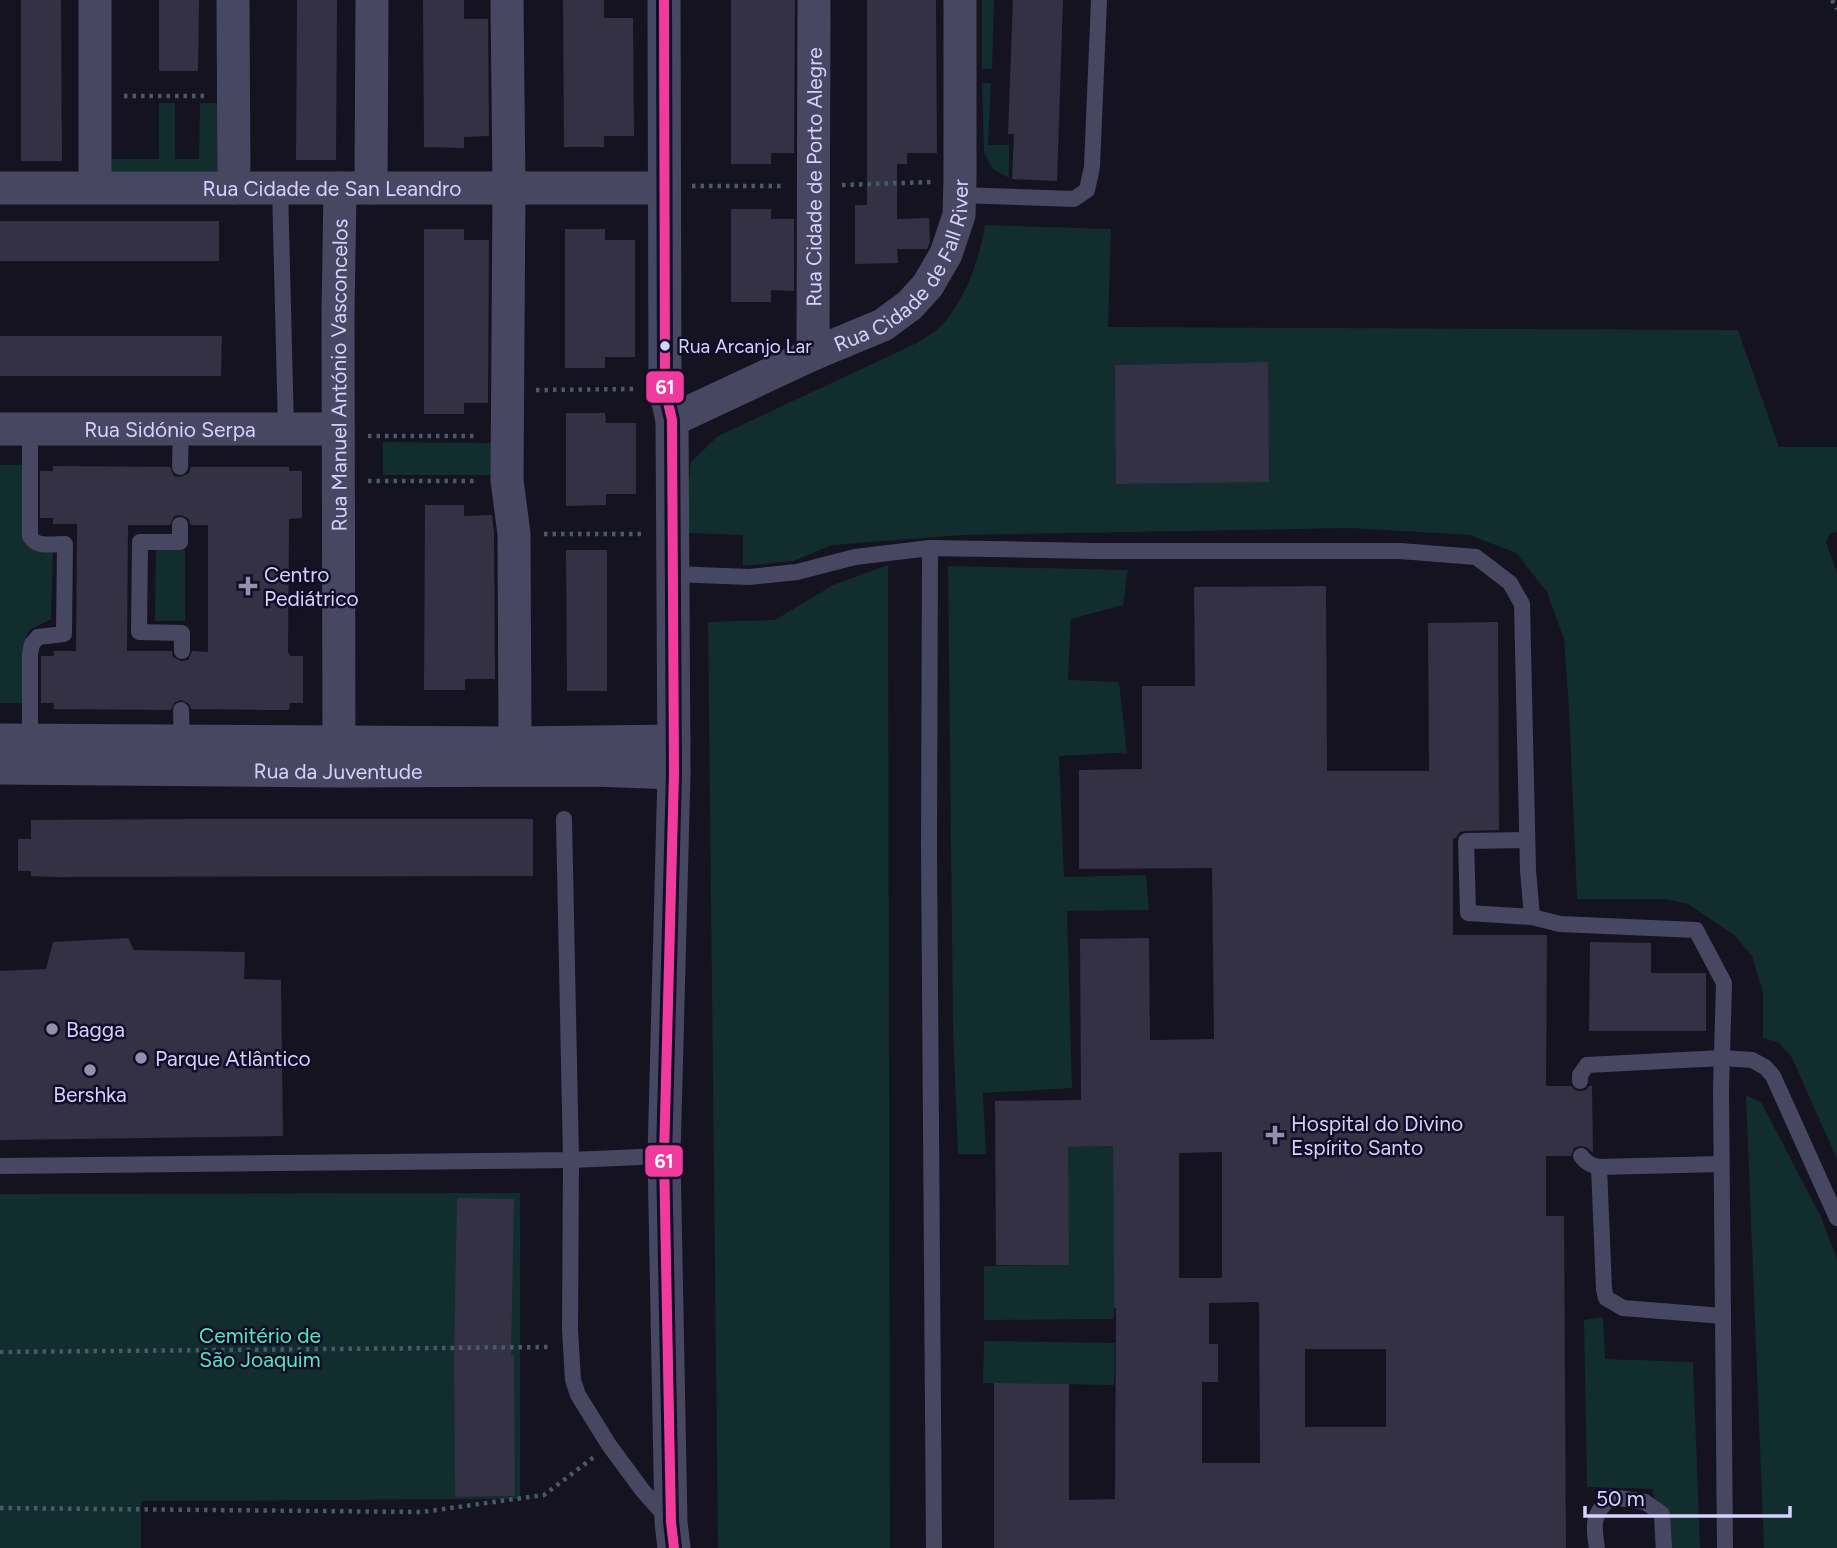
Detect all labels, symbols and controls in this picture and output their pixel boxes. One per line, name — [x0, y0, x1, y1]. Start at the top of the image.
street label: Rua Cidade de Porto Alegre — [801, 47, 826, 307]
street label: Rua Cidade de San Leandro — [203, 176, 461, 201]
street label: Rua Cidade de Fall River — [830, 179, 973, 357]
street label: Rua Manuel António Vasconcelos — [325, 218, 352, 532]
place label: Rua Arcanjo Lar — [678, 335, 812, 358]
marker: Rua Arcanjo Lar — [658, 339, 672, 353]
line badge: 61 — [645, 370, 685, 404]
text: 61 — [655, 376, 675, 399]
street label: Rua Sidónio Serpa — [84, 417, 256, 442]
place label: Centro Pediátrico — [264, 562, 359, 611]
marker: Centro Pediátrico — [238, 576, 258, 596]
street label: Rua da Juventude — [253, 758, 422, 784]
place label: Bagga — [66, 1017, 125, 1042]
marker: Bagga — [44, 1021, 60, 1037]
place label: Parque Atlântico — [155, 1046, 311, 1071]
marker: Parque Atlântico — [133, 1050, 149, 1066]
marker: Bershka — [82, 1062, 98, 1078]
place label: Bershka — [53, 1082, 127, 1107]
place label: Hospital do Divino Espírito Santo — [1291, 1111, 1463, 1160]
marker: Hospital do Divino Espírito Santo — [1265, 1125, 1285, 1145]
line badge: 61 — [644, 1144, 684, 1178]
text: 61 — [654, 1150, 674, 1173]
park label: Cemitério de São Joaquim — [199, 1323, 321, 1372]
scale bar — [1585, 1474, 1790, 1518]
text: 50 m — [1596, 1486, 1645, 1511]

